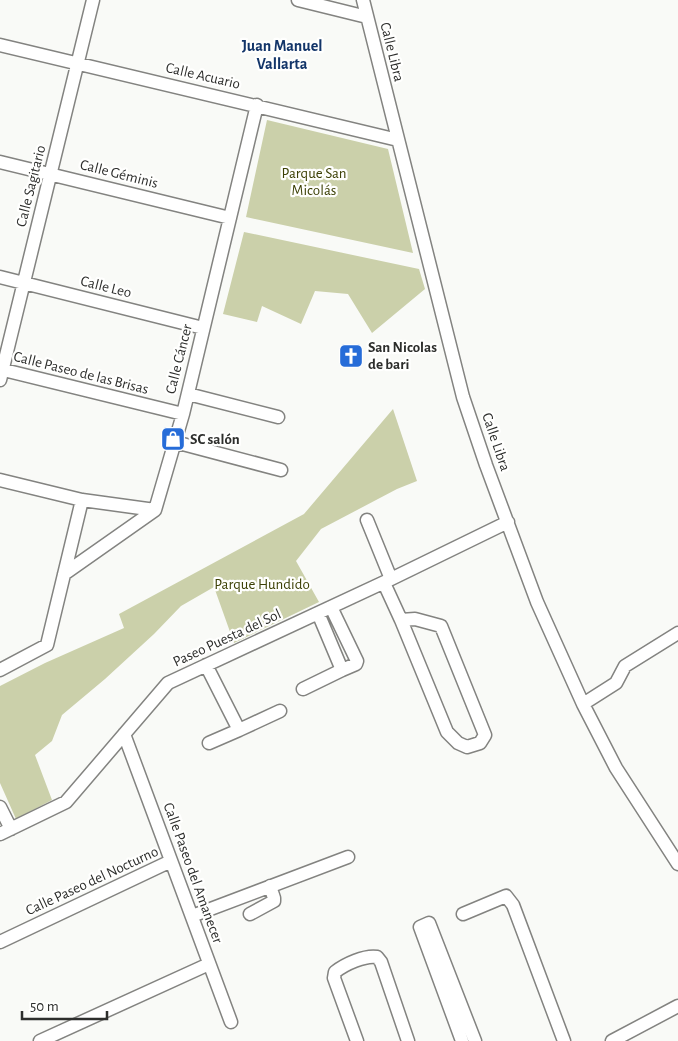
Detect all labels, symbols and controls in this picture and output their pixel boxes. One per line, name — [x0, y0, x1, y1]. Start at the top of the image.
street label: Calle Libra — [377, 21, 407, 83]
district label: Juan Manuel Vallarta — [242, 38, 322, 72]
street label: Calle Acuario — [164, 60, 242, 92]
street label: Calle Sagitario — [14, 144, 48, 228]
street label: Calle Géminis — [79, 157, 159, 191]
park label: Parque San Micolás — [282, 166, 347, 198]
street label: Calle Leo — [79, 273, 133, 301]
street label: Calle Cáncer — [163, 322, 195, 395]
place label: San Nicolas de bari — [368, 340, 437, 372]
church icon: San Nicolas de bari — [338, 343, 364, 369]
street label: Calle Paseo de las Brisas — [12, 349, 150, 397]
street label: Calle Libra — [479, 411, 513, 473]
shop icon: SC salón — [160, 426, 186, 452]
place label: SC salón — [190, 432, 240, 447]
park label: Parque Hundido — [214, 577, 310, 592]
street label: Paseo Puesta del Sol — [171, 606, 283, 670]
street label: Calle Paseo del Amanecer — [161, 801, 226, 945]
street label: Calle Paseo del Nocturno — [23, 844, 161, 918]
scale bar — [22, 988, 108, 1020]
text: 50 m — [30, 999, 59, 1014]

